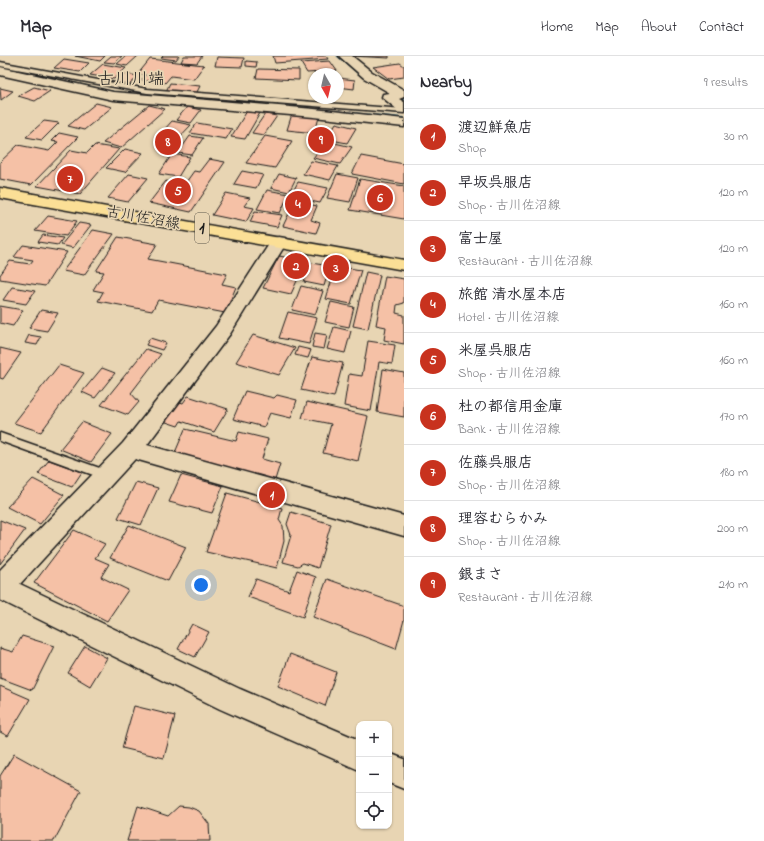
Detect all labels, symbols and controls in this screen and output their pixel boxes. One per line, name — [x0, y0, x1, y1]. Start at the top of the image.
text: Map — [20, 14, 52, 41]
text: Home — [541, 17, 573, 38]
text: Map — [595, 17, 619, 38]
text: About — [641, 17, 677, 38]
text: Contact — [699, 17, 744, 38]
district label: 古川川端 — [97, 67, 165, 92]
north arrow — [308, 68, 344, 104]
text: Nearby — [420, 70, 472, 95]
text: 9 results — [704, 73, 748, 92]
text: 渡辺鮮魚店 — [458, 117, 533, 139]
pin: 9 — [308, 125, 334, 155]
pin: 8 — [155, 127, 181, 157]
text: 1 — [431, 127, 435, 146]
text: 30 m — [724, 127, 748, 146]
text: Shop — [458, 139, 486, 158]
pin: 7 — [57, 164, 83, 194]
text: 早坂呉服店 — [458, 172, 533, 194]
pin: 5 — [165, 176, 191, 206]
pin: 6 — [367, 183, 393, 213]
text: 2 — [430, 183, 436, 202]
text: 120 m — [718, 183, 748, 202]
pin: 4 — [285, 189, 311, 219]
text: Shop · 古川佐沼線 — [458, 196, 561, 215]
street label: 古川佐沼線 — [104, 201, 182, 235]
road number: 1 — [195, 213, 209, 243]
text: 富士屋 — [458, 228, 503, 250]
text: 3 — [430, 239, 436, 258]
text: 120 m — [718, 239, 748, 258]
pin: 2 — [283, 251, 309, 281]
text: Restaurant · 古川佐沼線 — [458, 252, 593, 271]
pin: 3 — [323, 253, 349, 283]
text: 旅館 清水屋本店 — [458, 284, 567, 306]
text: 4 — [430, 295, 436, 314]
text: 160 m — [719, 295, 748, 314]
text: Hotel · 古川佐沼線 — [458, 308, 559, 327]
text: 米屋呉服店 — [458, 340, 533, 362]
text: 5 — [429, 351, 437, 370]
text: 160 m — [719, 351, 748, 370]
text: Shop · 古川佐沼線 — [458, 364, 561, 383]
text: 杜の都信用金庫 — [458, 396, 563, 418]
text: 6 — [430, 407, 436, 426]
text: 170 m — [720, 407, 748, 426]
text: Bank · 古川佐沼線 — [458, 420, 560, 439]
text: 佐藤呉服店 — [458, 452, 533, 474]
text: 7 — [430, 463, 436, 482]
text: 180 m — [720, 463, 748, 482]
text: Shop · 古川佐沼線 — [458, 476, 561, 495]
pin: 1 — [259, 480, 285, 510]
text: 理容むらかみ — [458, 508, 548, 530]
text: 8 — [431, 519, 435, 538]
text: 200 m — [717, 519, 748, 538]
text: Shop · 古川佐沼線 — [458, 532, 561, 551]
text: 銀まさ — [458, 564, 503, 586]
your location — [191, 575, 211, 595]
text: 9 — [431, 575, 435, 594]
text: 210 m — [718, 575, 748, 594]
text: Restaurant · 古川佐沼線 — [458, 588, 593, 607]
map controls — [356, 721, 392, 829]
button: + — [356, 721, 392, 757]
button: − — [356, 757, 392, 793]
button: locate — [356, 793, 392, 829]

